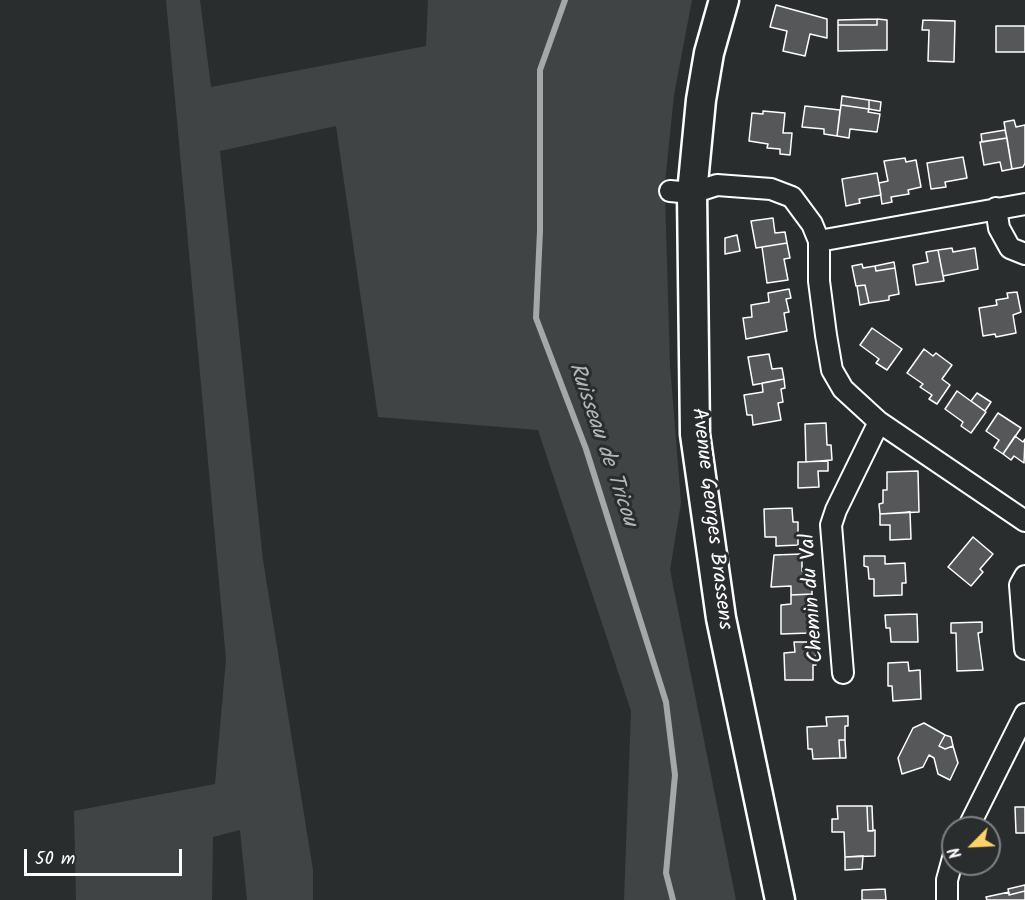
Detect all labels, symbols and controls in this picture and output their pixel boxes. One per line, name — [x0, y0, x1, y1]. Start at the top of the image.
water label: Ruisseau de Tricou — [561, 360, 641, 530]
street label: Avenue Georges Brassens — [684, 407, 736, 631]
street label: Chemin du Val — [797, 532, 831, 664]
north arrow — [941, 816, 1001, 876]
scale bar — [27, 837, 184, 875]
text: N — [942, 843, 969, 862]
text: 50 m — [35, 845, 75, 874]

